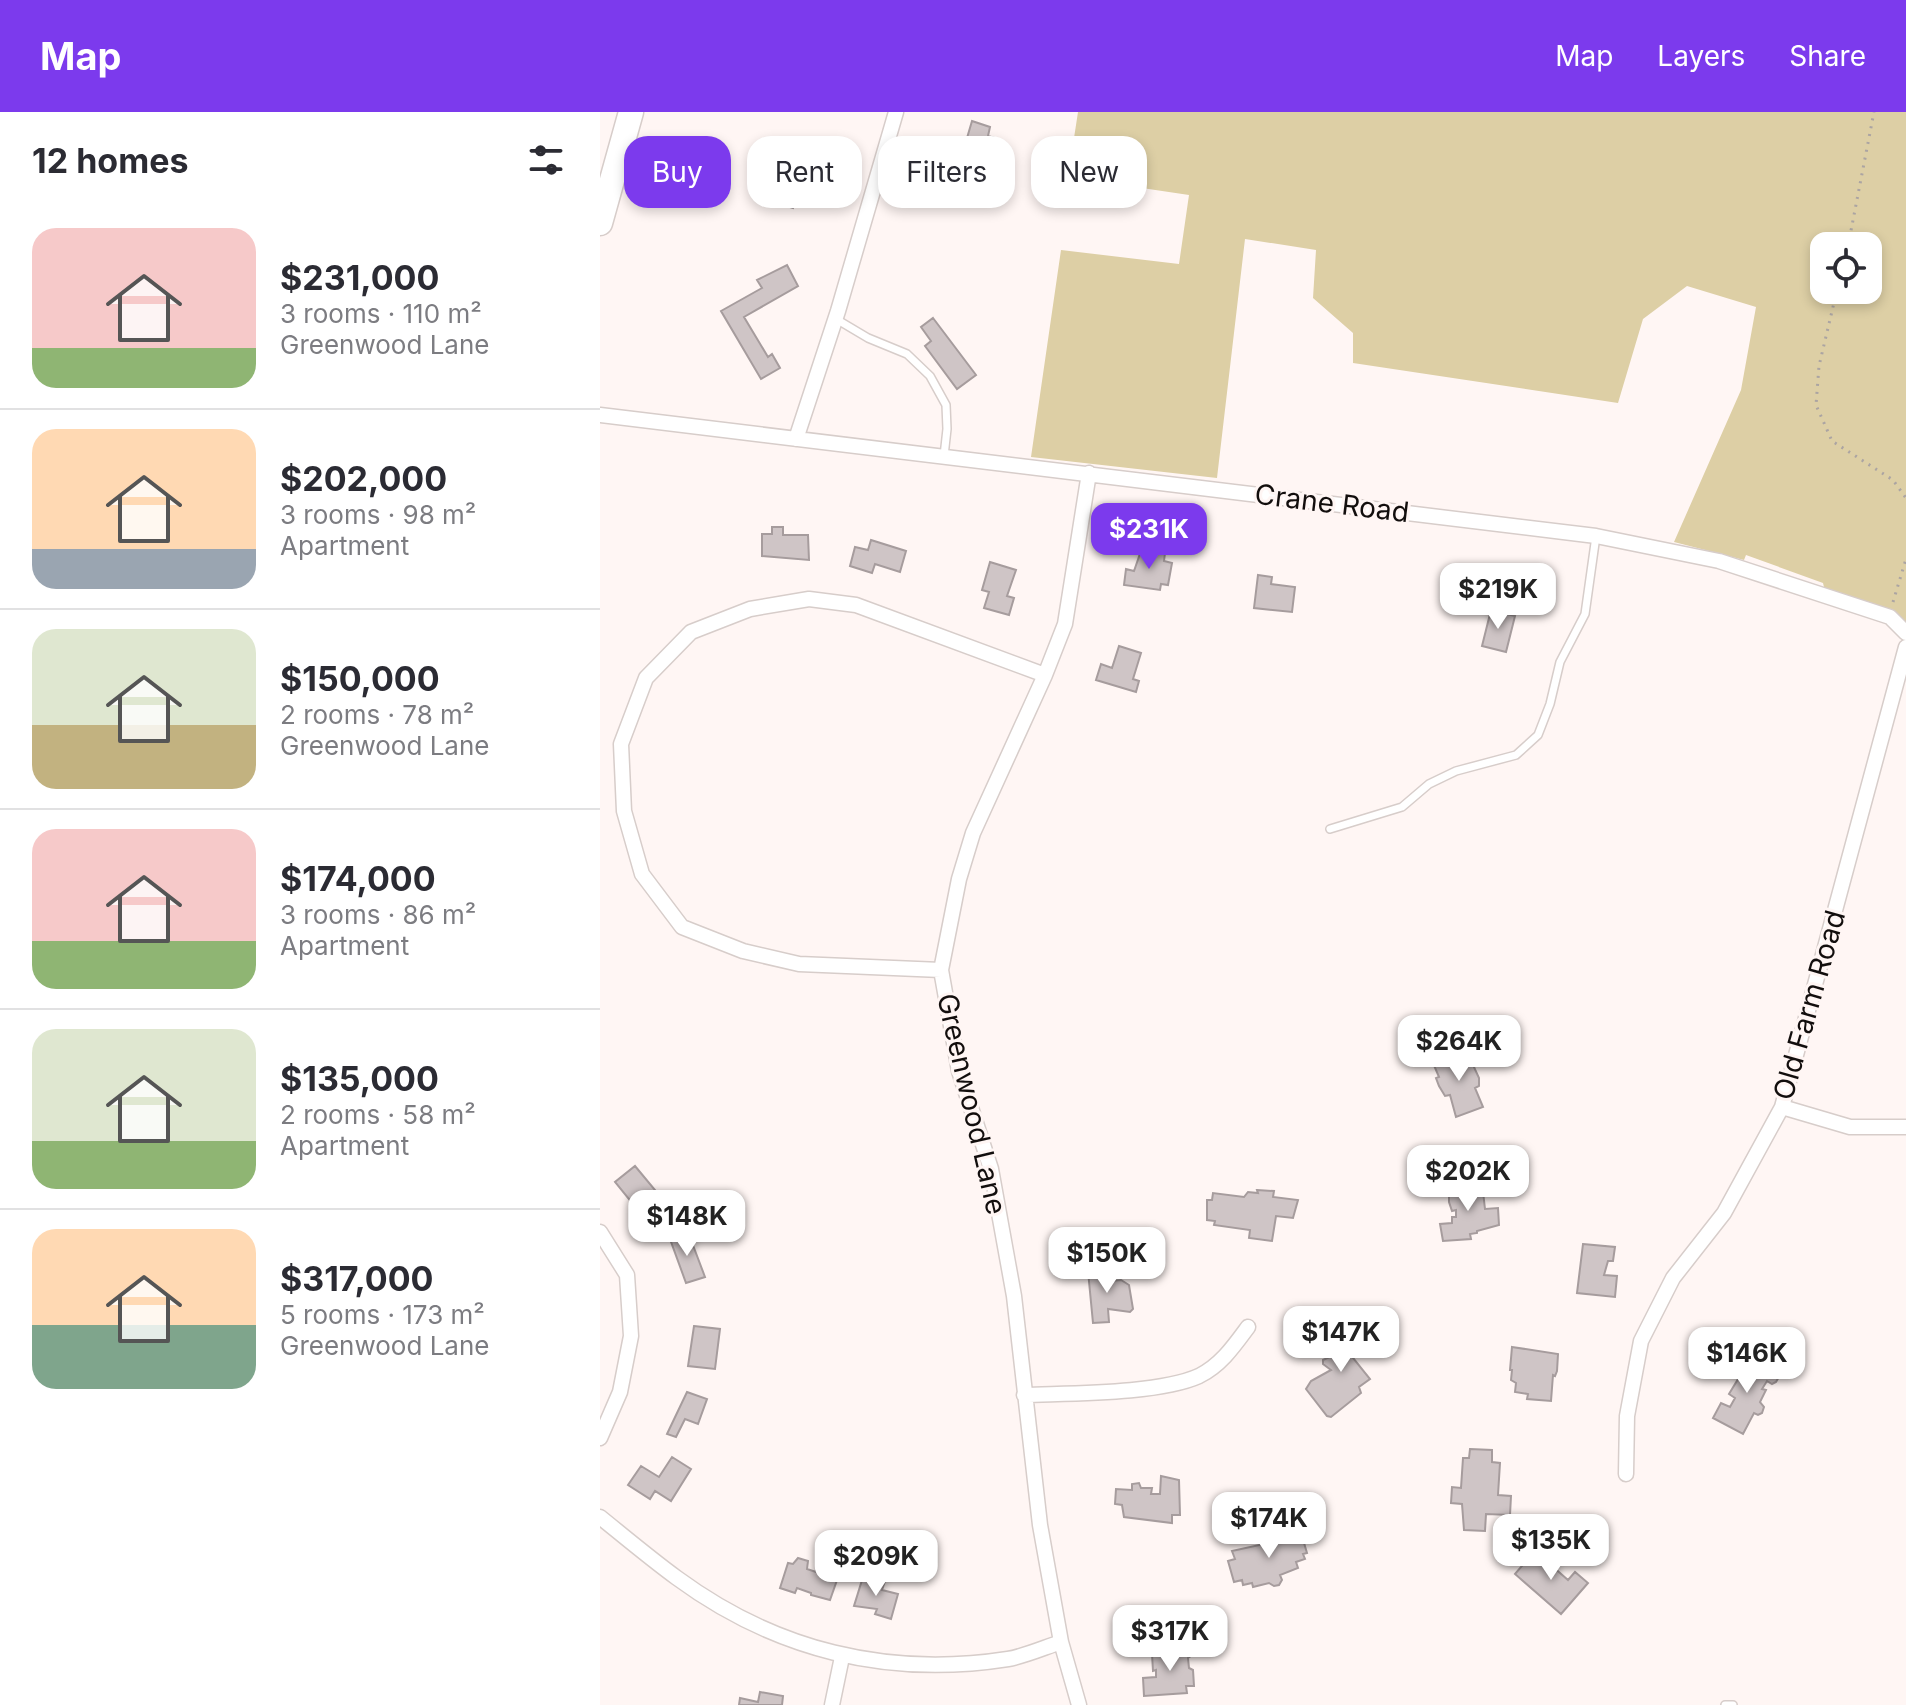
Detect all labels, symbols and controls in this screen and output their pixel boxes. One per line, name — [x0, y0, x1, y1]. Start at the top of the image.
text: Map — [40, 33, 121, 79]
text: Map — [1555, 39, 1613, 73]
text: Layers — [1657, 39, 1745, 73]
text: Share — [1789, 39, 1866, 73]
chip: Buy — [624, 136, 731, 208]
chip: Rent — [747, 136, 862, 208]
chip: Filters — [878, 136, 1015, 208]
chip: New — [1031, 136, 1147, 208]
icon: filters — [524, 138, 568, 182]
text: 12 homes — [32, 140, 188, 181]
map controls — [1810, 232, 1882, 304]
button: locate — [1810, 232, 1882, 304]
text: $231,000 — [280, 257, 439, 298]
icon: home — [96, 260, 192, 356]
text: 3 rooms · 110 m² — [280, 298, 482, 329]
text: Greenwood Lane — [280, 329, 489, 360]
text: $202,000 — [280, 458, 447, 499]
icon: home — [96, 461, 192, 557]
street label: Crane Road — [1253, 477, 1411, 529]
text: 3 rooms · 98 m² — [280, 499, 476, 530]
pin: $231K — [1093, 503, 1205, 571]
text: $231K — [1109, 513, 1189, 544]
text: Apartment — [280, 530, 409, 561]
pin: $219K — [1442, 563, 1554, 631]
text: $219K — [1458, 573, 1538, 604]
text: $150,000 — [280, 658, 440, 699]
icon: home — [96, 661, 192, 757]
text: 2 rooms · 78 m² — [280, 699, 474, 730]
text: Greenwood Lane — [280, 730, 489, 761]
text: $174,000 — [280, 858, 436, 899]
icon: home — [96, 861, 192, 957]
text: 3 rooms · 86 m² — [280, 899, 476, 930]
street label: Old Farm Road — [1766, 906, 1852, 1104]
text: Apartment — [280, 930, 409, 961]
street label: Greenwood Lane — [930, 990, 1014, 1218]
pin: $264K — [1403, 1015, 1515, 1083]
text: $264K — [1416, 1025, 1502, 1056]
text: $135,000 — [280, 1058, 439, 1099]
icon: home — [96, 1061, 192, 1157]
text: 2 rooms · 58 m² — [280, 1099, 476, 1130]
text: Apartment — [280, 1130, 409, 1161]
pin: $202K — [1412, 1145, 1524, 1213]
text: $202K — [1425, 1155, 1511, 1186]
pin: $148K — [631, 1190, 743, 1258]
text: $148K — [646, 1200, 728, 1231]
pin: $150K — [1051, 1227, 1163, 1295]
text: $150K — [1066, 1237, 1148, 1268]
text: $317,000 — [280, 1258, 434, 1299]
icon: home — [96, 1261, 192, 1357]
text: 5 rooms · 173 m² — [280, 1299, 485, 1330]
pin: $147K — [1285, 1306, 1397, 1374]
text: $147K — [1301, 1316, 1381, 1347]
pin: $146K — [1691, 1327, 1803, 1395]
text: Greenwood Lane — [280, 1330, 489, 1361]
text: $146K — [1706, 1337, 1788, 1368]
pin: $174K — [1213, 1492, 1325, 1560]
text: $174K — [1230, 1502, 1308, 1533]
pin: $135K — [1495, 1514, 1607, 1582]
text: $135K — [1511, 1524, 1591, 1555]
pin: $209K — [820, 1530, 932, 1598]
text: $209K — [833, 1540, 919, 1571]
pin: $317K — [1114, 1605, 1226, 1673]
text: $317K — [1131, 1615, 1209, 1646]

